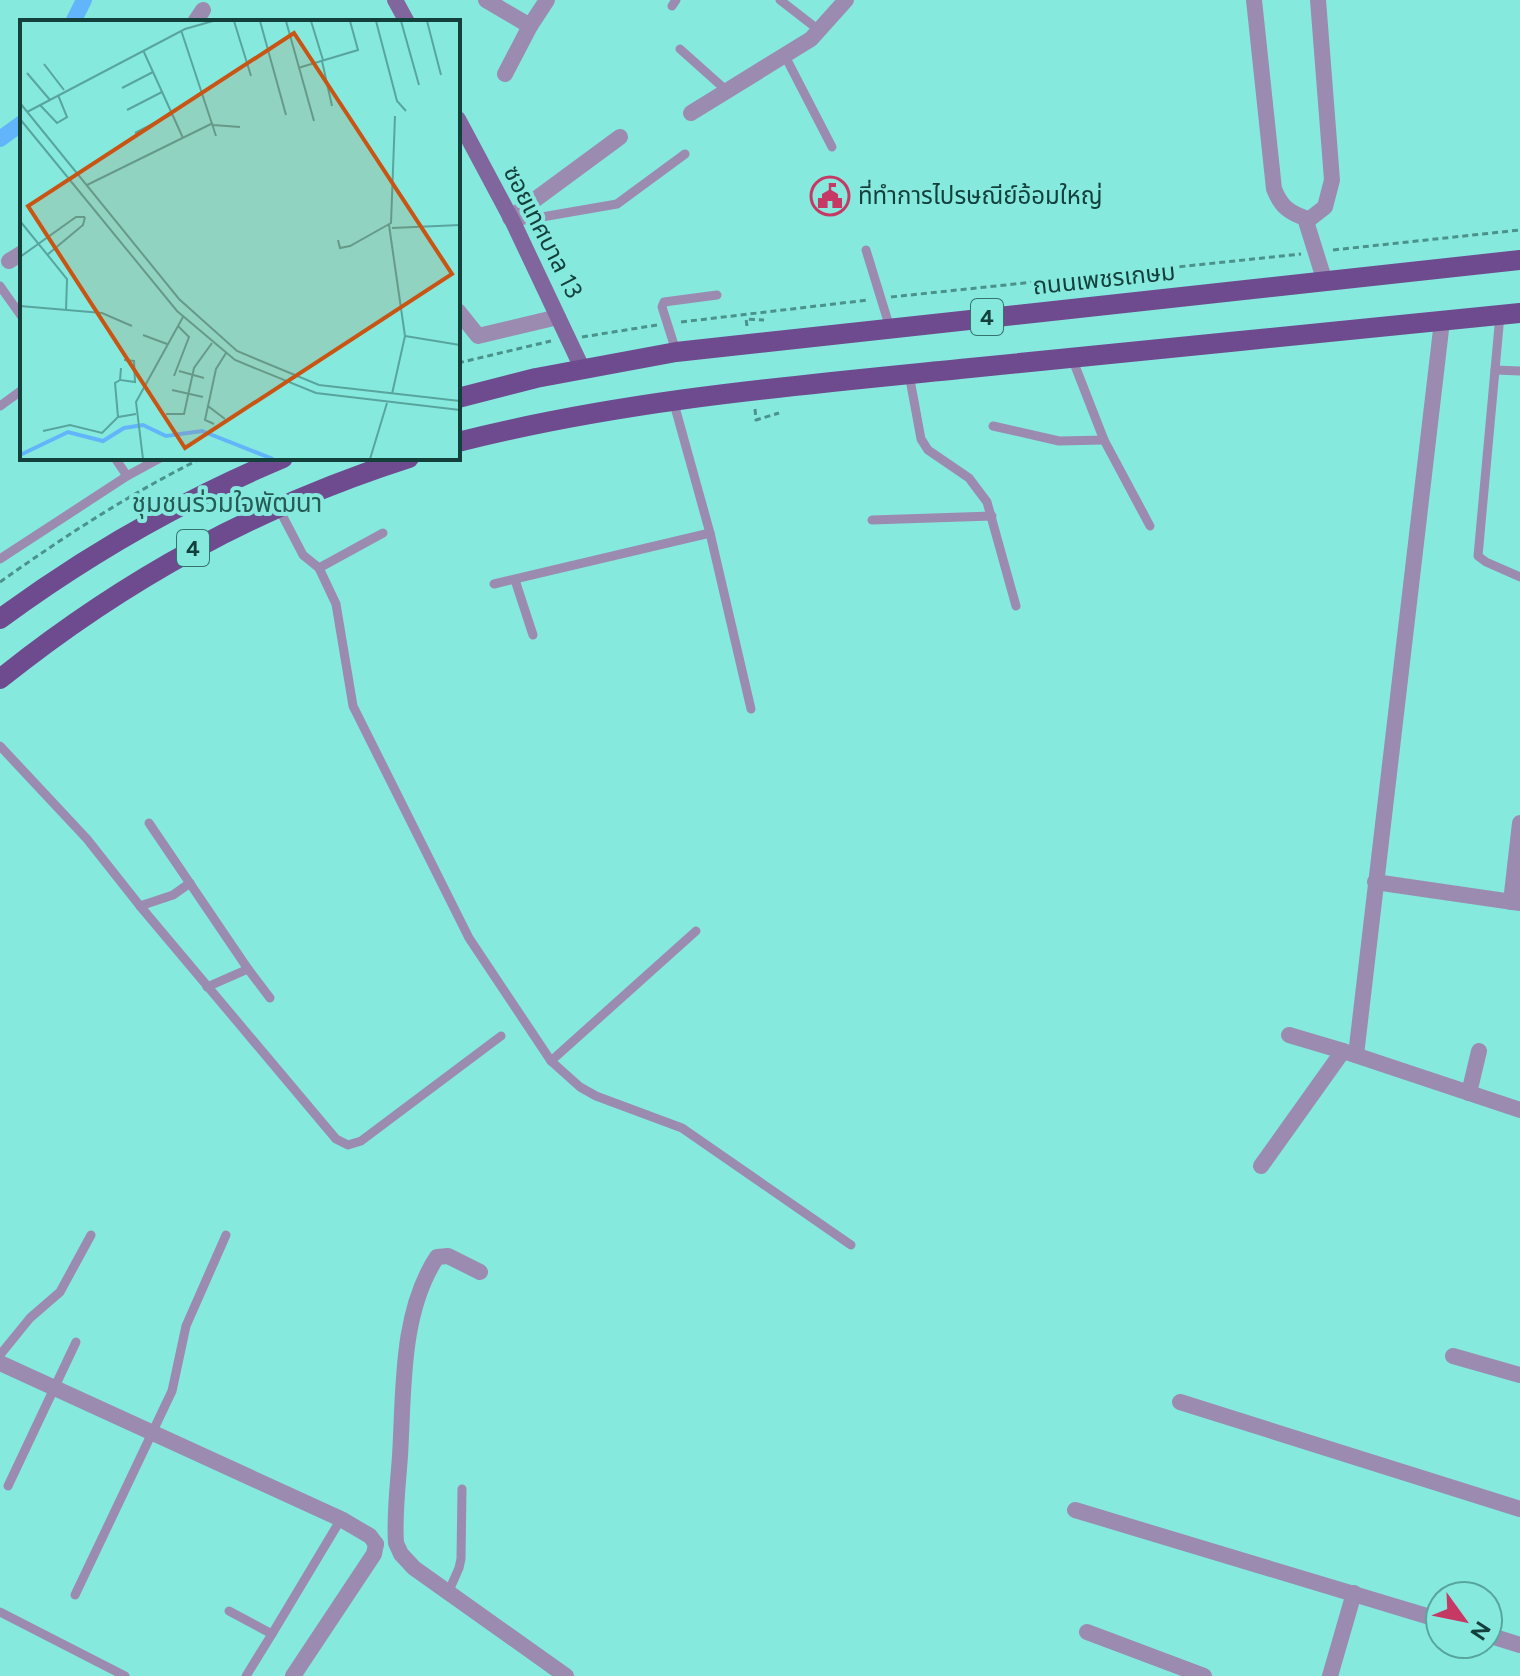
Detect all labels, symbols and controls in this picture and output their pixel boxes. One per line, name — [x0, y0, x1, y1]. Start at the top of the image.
inset map — [20, 20, 460, 460]
street label: ซอยเทศบาล 13 — [498, 161, 589, 303]
public building icon: ที่ทำการไปรษณีย์อ้อมใหญ่ — [809, 175, 851, 217]
place label: ที่ทำการไปรษณีย์อ้อมใหญ่ — [858, 179, 1103, 210]
street label: ถนนเพชรเกษม — [1031, 257, 1177, 300]
road number: 4 — [971, 299, 1003, 335]
district label: ชุมชนร่วมใจพัฒนา — [132, 487, 322, 519]
road number: 4 — [177, 530, 209, 566]
north arrow — [1424, 1580, 1504, 1660]
text: N — [1464, 1616, 1496, 1645]

